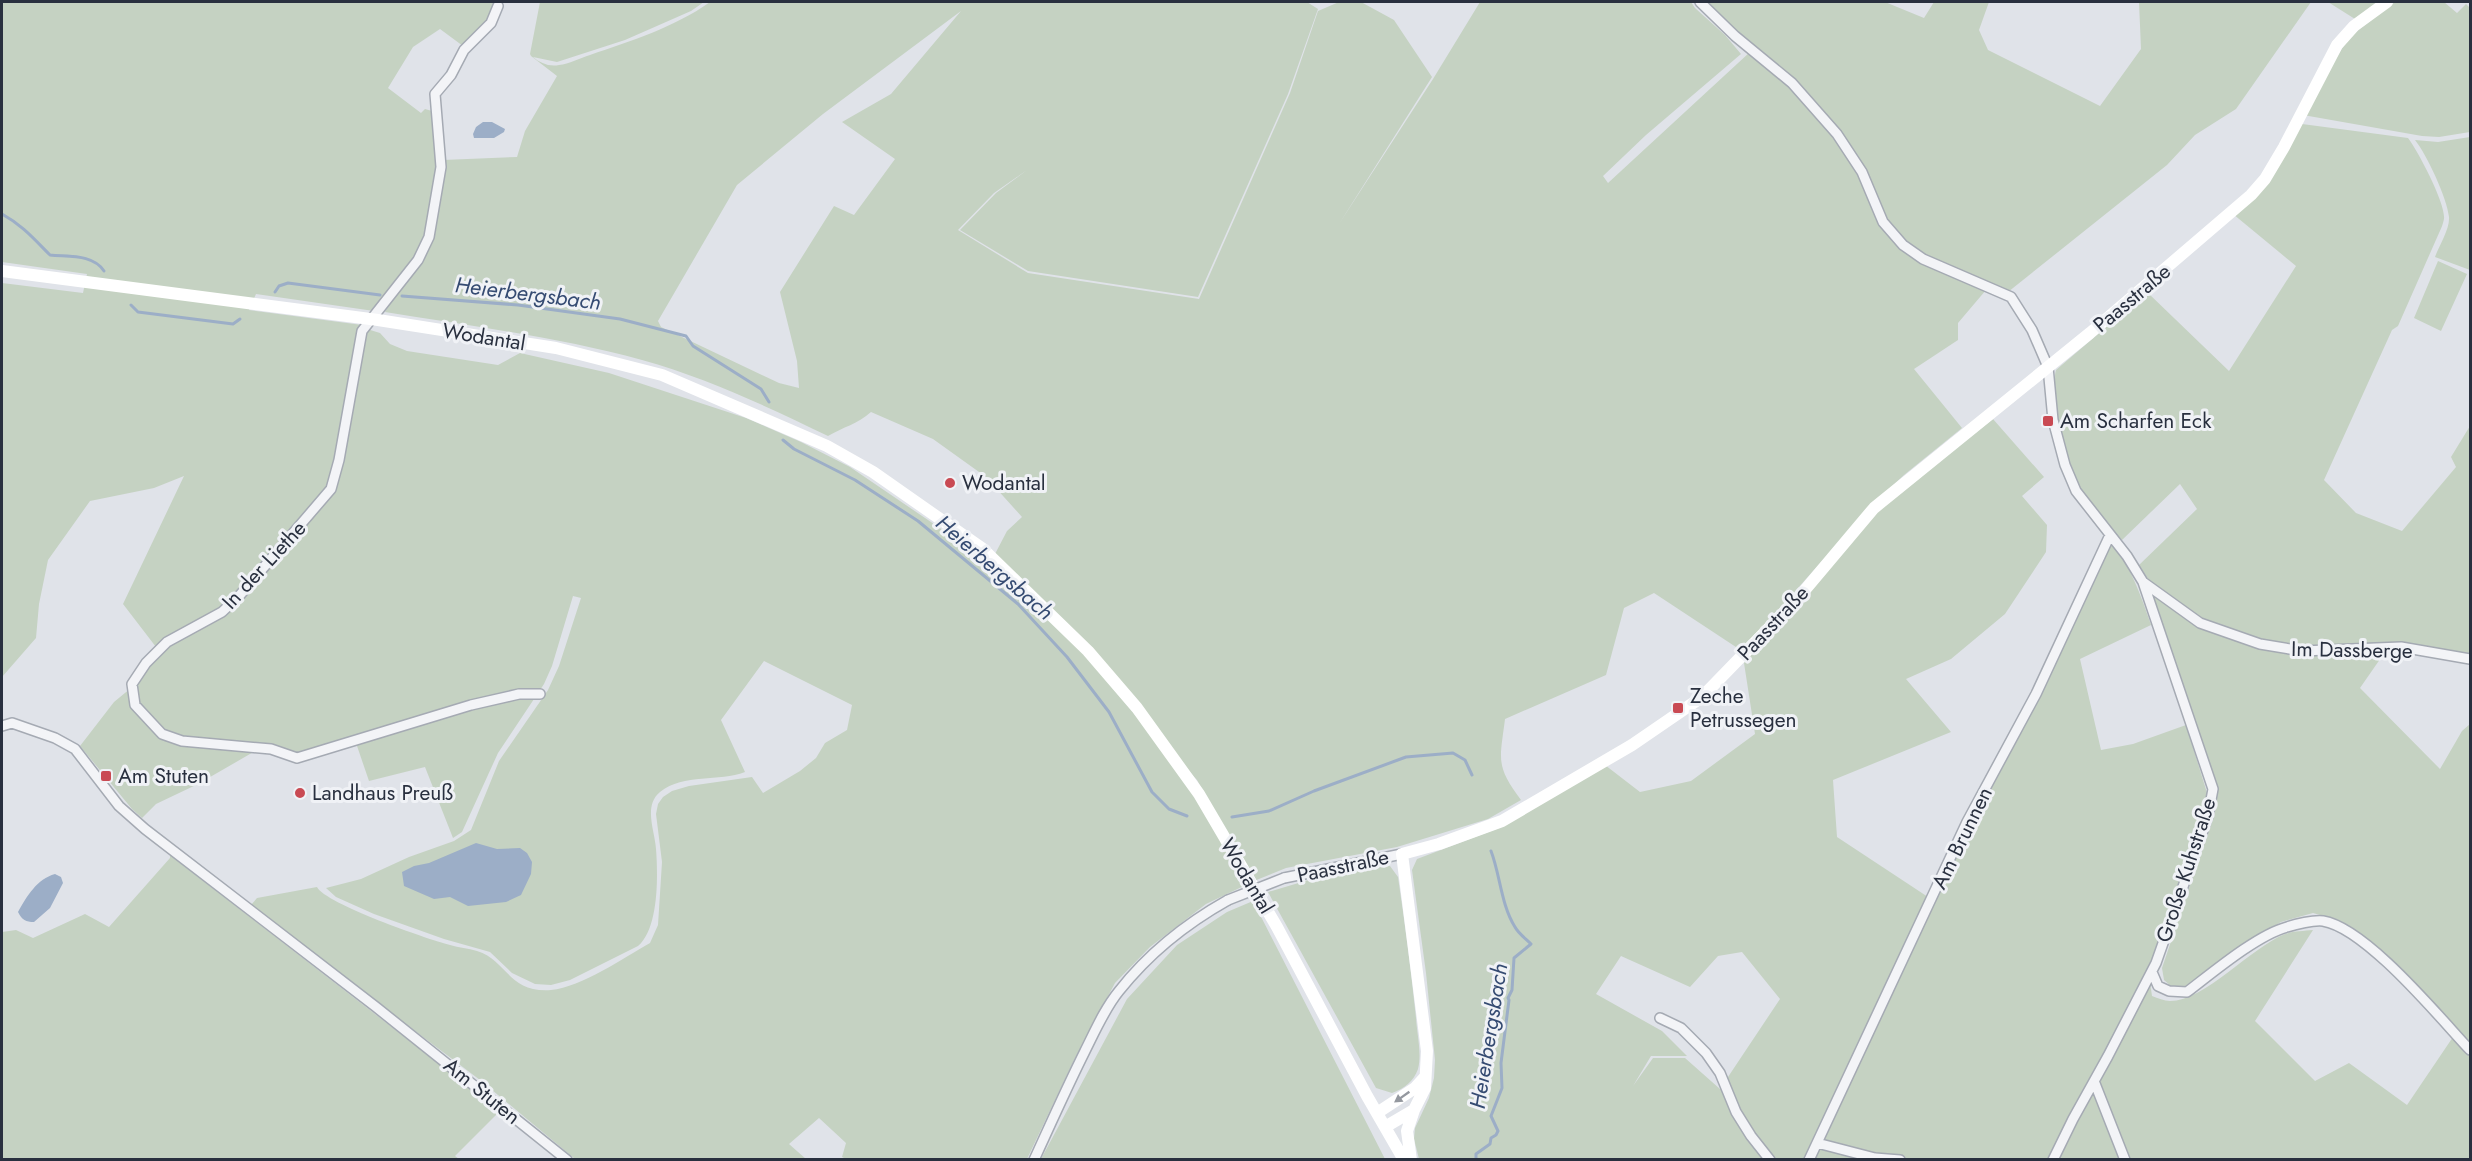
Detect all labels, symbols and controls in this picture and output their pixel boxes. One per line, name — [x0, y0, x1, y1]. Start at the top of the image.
street label: Paasstraße — [2087, 256, 2177, 339]
water label: Heierbergsbach — [453, 268, 603, 318]
street label: Wodantal — [440, 316, 528, 358]
place label: Am Scharfen Eck — [2060, 406, 2212, 436]
marker: Am Scharfen Eck — [2041, 414, 2055, 428]
place label: Wodantal — [962, 468, 1046, 498]
marker: Wodantal — [943, 476, 957, 490]
water label: Heierbergsbach — [929, 507, 1061, 627]
street label: In der Liethe — [215, 514, 313, 616]
street label: Paasstraße — [1730, 579, 1816, 667]
street label: Im Dassberge — [2291, 634, 2413, 666]
place label: Zeche Petrussegen — [1690, 681, 1797, 735]
marker: Zeche Petrussegen — [1671, 701, 1685, 715]
place label: Am Stuten — [118, 761, 209, 791]
marker: Am Stuten — [99, 769, 113, 783]
place label: Landhaus Preuß — [312, 778, 453, 808]
street label: Am Brunnen — [1924, 782, 2000, 894]
marker: Landhaus Preuß — [293, 786, 307, 800]
street label: Große Kuhstraße — [2148, 794, 2224, 946]
street label: Wodantal — [1213, 832, 1281, 920]
street label: Paasstraße — [1294, 842, 1392, 890]
water label: Heierbergsbach — [1461, 961, 1515, 1111]
street label: Am Stuten — [437, 1051, 527, 1131]
one-way arrow — [1394, 1091, 1410, 1103]

